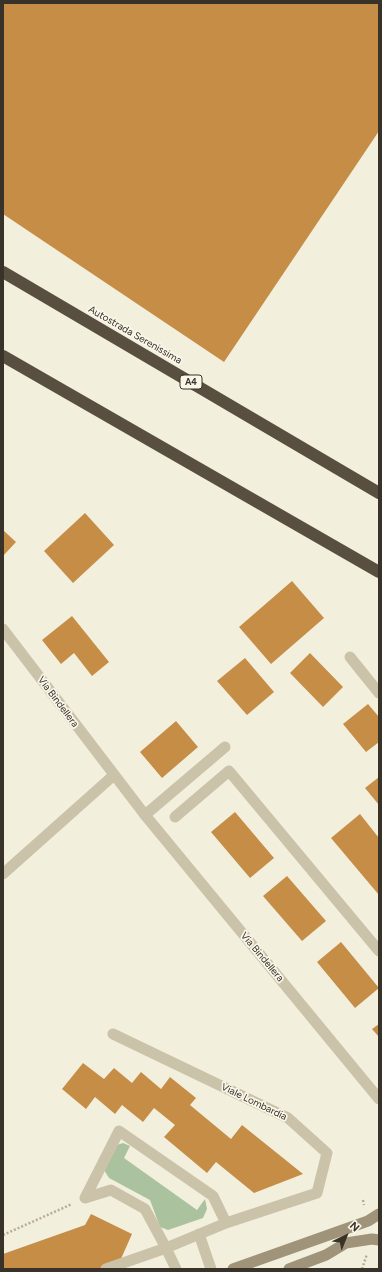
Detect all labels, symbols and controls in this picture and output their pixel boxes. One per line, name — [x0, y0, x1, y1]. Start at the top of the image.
street label: Autostrada Serenissima — [86, 303, 184, 367]
road number: A4 — [180, 375, 202, 389]
street label: Via Bindellera — [35, 674, 81, 730]
street label: Via Bindellera — [238, 930, 286, 984]
street label: Viale Lombardia — [219, 1081, 289, 1123]
north arrow — [326, 1216, 366, 1256]
text: N — [347, 1219, 362, 1235]

